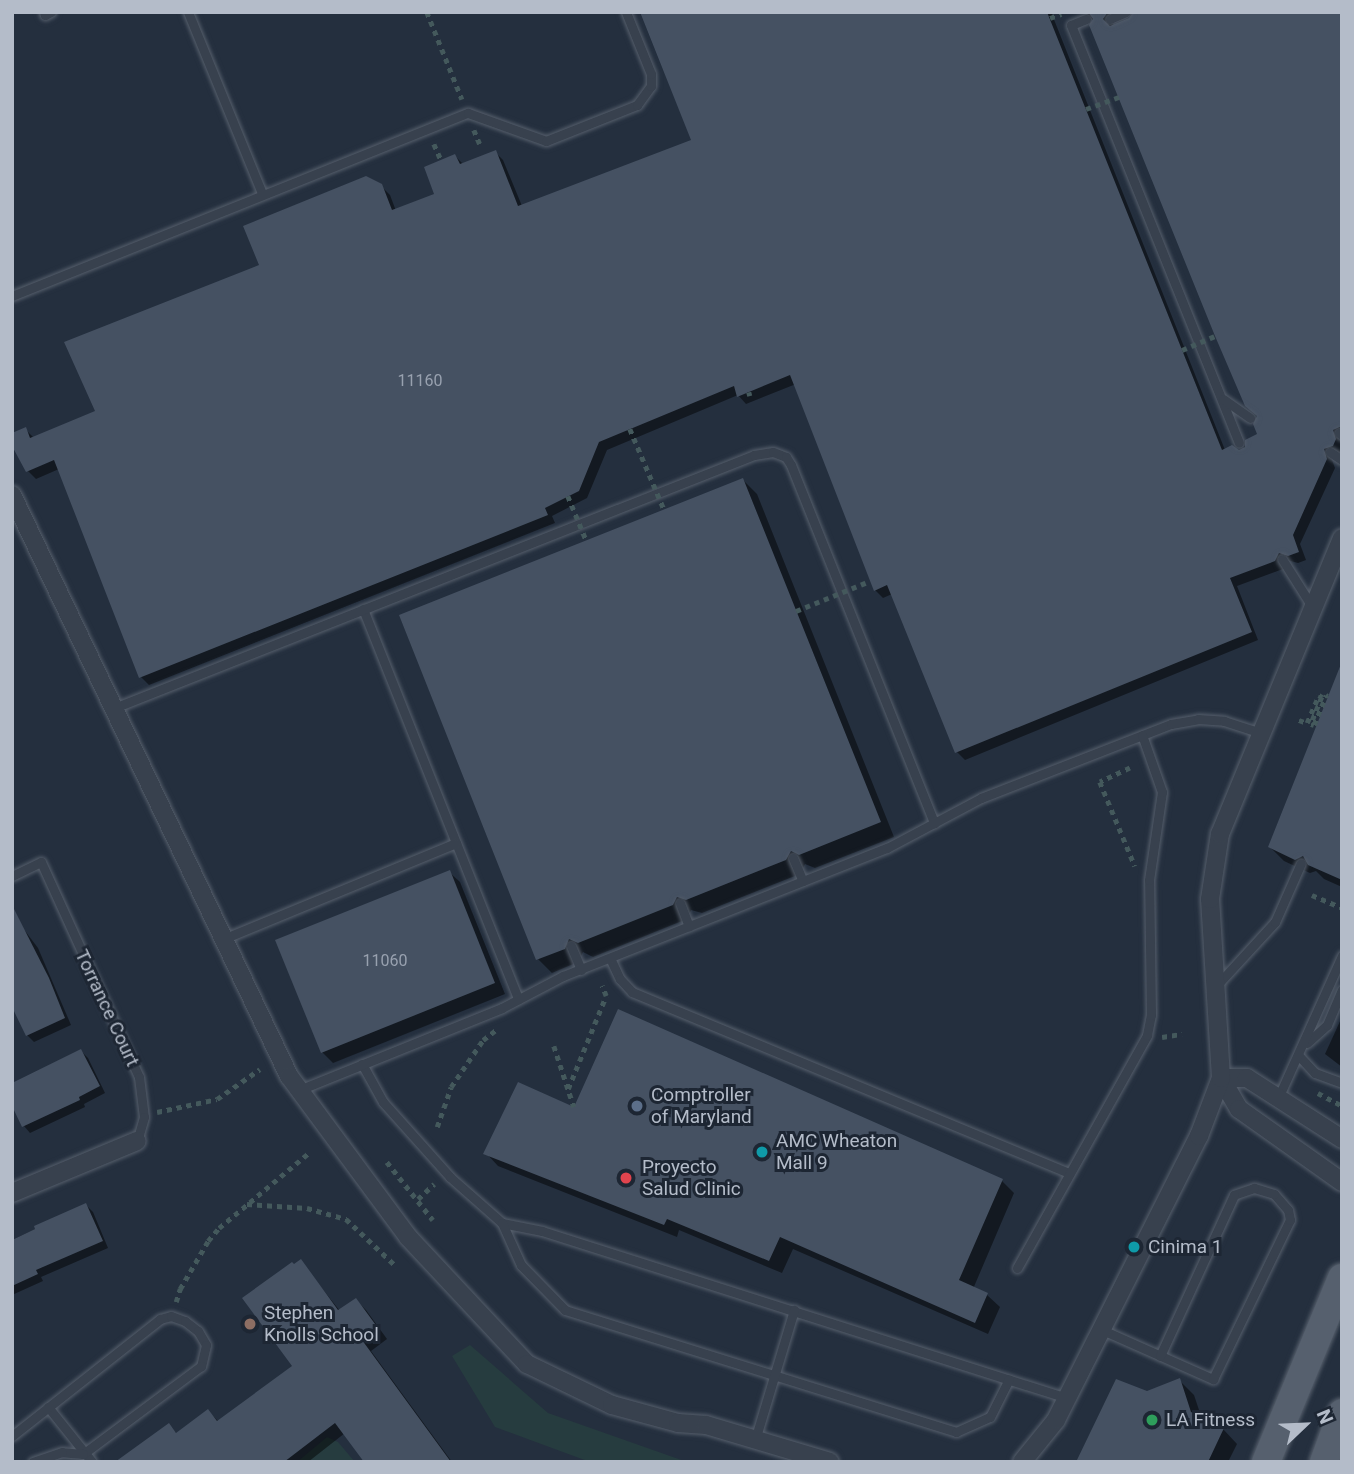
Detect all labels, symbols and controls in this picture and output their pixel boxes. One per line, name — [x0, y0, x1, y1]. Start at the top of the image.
house number: 11160 — [398, 371, 442, 391]
street label: Torrance Court — [70, 946, 144, 1070]
house number: 11060 — [363, 951, 407, 971]
place label: Comptroller of Maryland — [651, 1084, 752, 1128]
marker: Comptroller of Maryland — [629, 1098, 645, 1114]
place label: AMC Wheaton Mall 9 — [776, 1130, 897, 1174]
marker: AMC Wheaton Mall 9 — [754, 1144, 770, 1160]
place label: Proyecto Salud Clinic — [642, 1156, 741, 1200]
marker: Proyecto Salud Clinic — [616, 1168, 636, 1188]
place label: Cinima 1 — [1148, 1236, 1222, 1258]
marker: Cinima 1 — [1126, 1239, 1142, 1255]
place label: Stephen Knolls School — [264, 1302, 379, 1346]
marker: Stephen Knolls School — [242, 1316, 258, 1332]
north arrow — [1270, 1390, 1340, 1460]
text: N — [1312, 1406, 1338, 1427]
place label: LA Fitness — [1166, 1409, 1255, 1431]
marker: LA Fitness — [1144, 1412, 1160, 1428]

